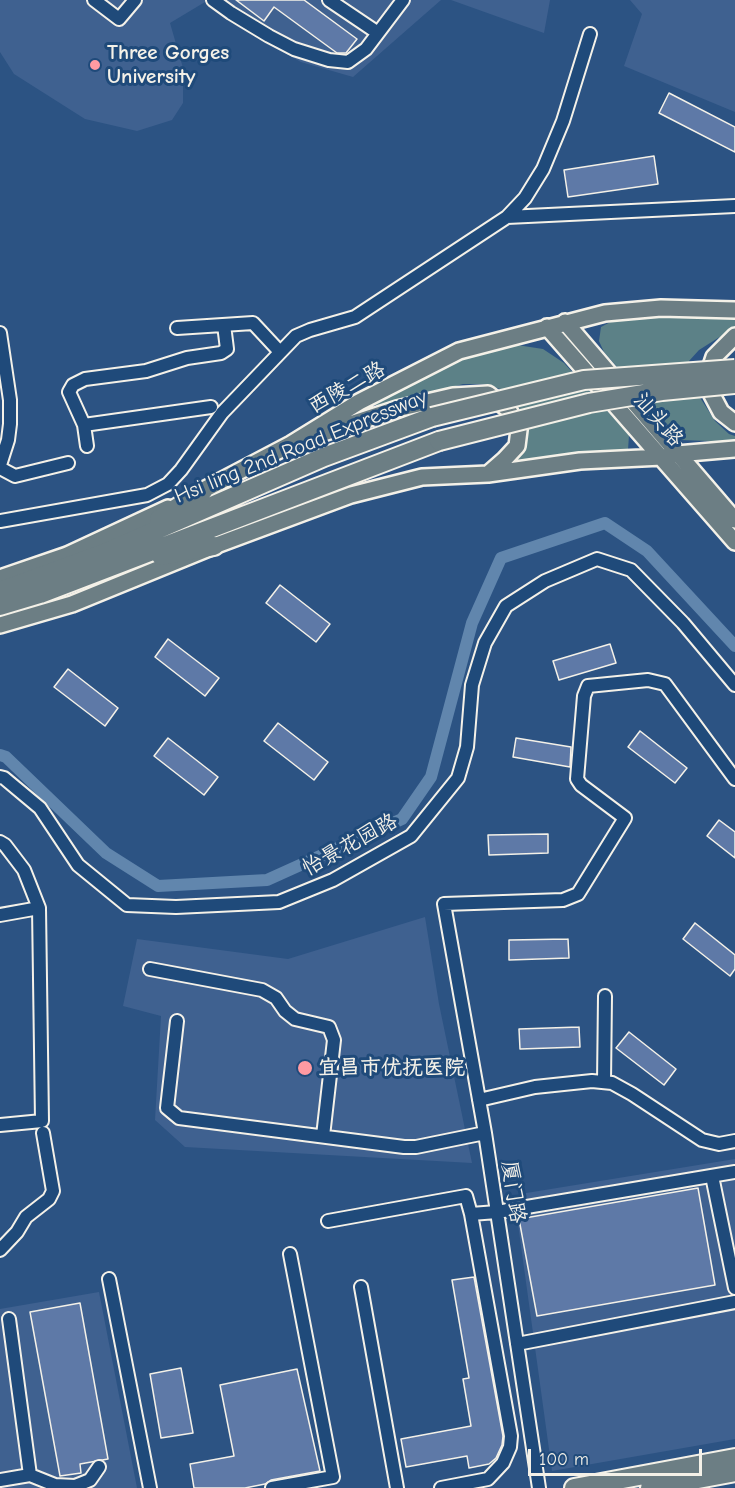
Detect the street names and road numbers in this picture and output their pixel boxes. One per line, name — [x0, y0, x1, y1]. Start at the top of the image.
street label: 西陵二路 — [304, 357, 390, 419]
street label: Hsi ling 2nd Road Expressway — [171, 385, 431, 509]
street label: 汕头路 — [628, 388, 688, 452]
street label: 怡景花园路 — [298, 809, 402, 881]
street label: 厦门路 — [496, 1159, 530, 1225]

